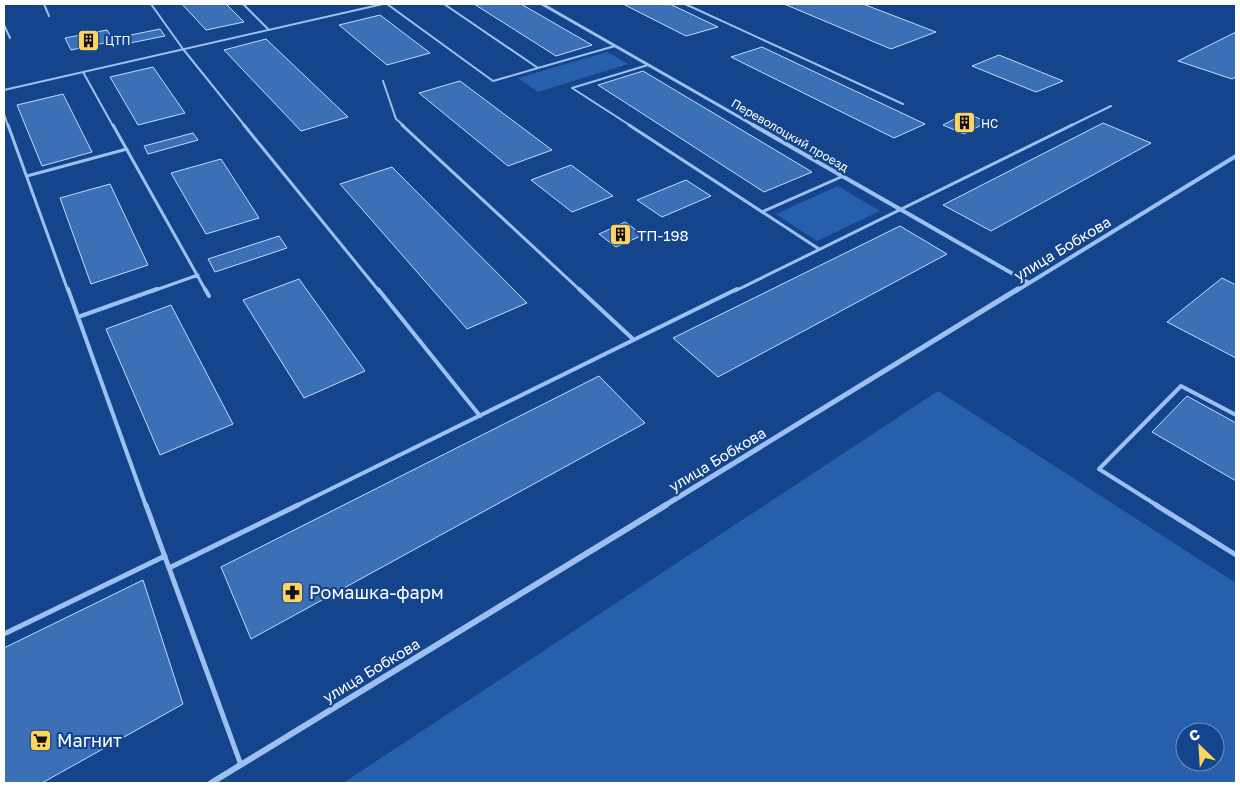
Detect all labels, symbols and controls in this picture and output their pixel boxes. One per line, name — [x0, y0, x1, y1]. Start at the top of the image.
building icon: ЦТП — [77, 28, 101, 52]
place label: ЦТП — [105, 33, 130, 48]
street label: Переволоцкий проезд — [729, 95, 851, 175]
building icon: НС — [953, 111, 977, 135]
place label: НС — [981, 116, 998, 131]
street label: улица Бобкова — [1010, 212, 1114, 284]
building icon: ТП-198 — [609, 223, 633, 247]
place label: ТП-198 — [637, 226, 689, 244]
street label: улица Бобкова — [665, 423, 769, 495]
pharmacy icon: Ромашка-фарм — [281, 580, 305, 604]
place label: Ромашка-фарм — [309, 581, 444, 603]
street label: улица Бобкова — [319, 634, 423, 706]
north arrow — [1175, 722, 1225, 772]
text: С — [1186, 725, 1202, 745]
supermarket icon: Магнит — [29, 728, 53, 752]
place label: Магнит — [57, 729, 122, 751]

